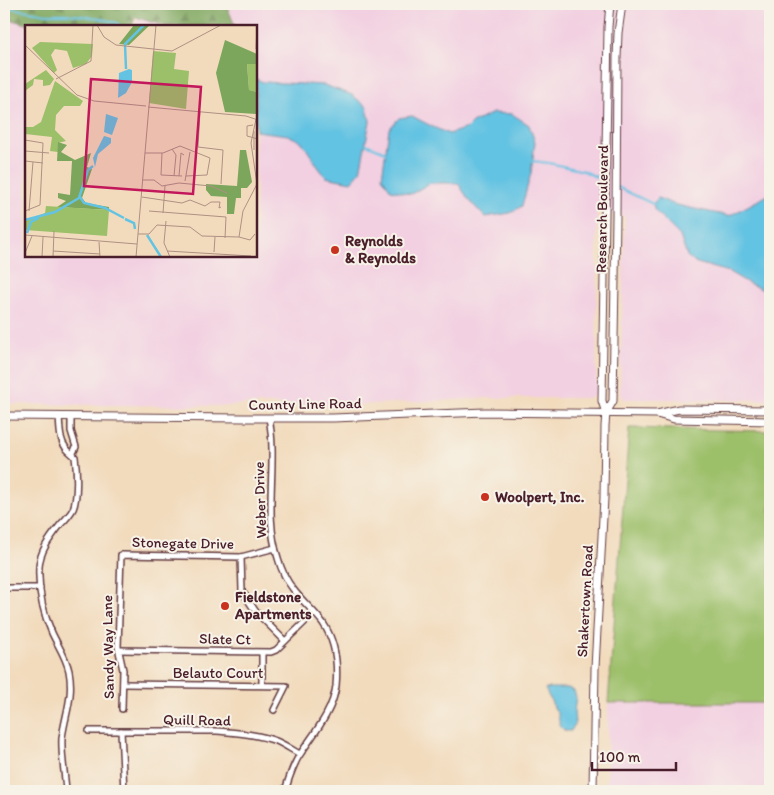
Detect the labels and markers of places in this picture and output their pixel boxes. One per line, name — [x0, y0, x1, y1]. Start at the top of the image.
place label: Reynolds & Reynolds — [345, 232, 416, 268]
marker: Reynolds & Reynolds — [329, 244, 341, 256]
place label: Woolpert, Inc. — [495, 488, 585, 507]
marker: Woolpert, Inc. — [479, 491, 491, 503]
place label: Fieldstone Apartments — [234, 588, 312, 624]
marker: Fieldstone Apartments — [219, 600, 231, 612]

